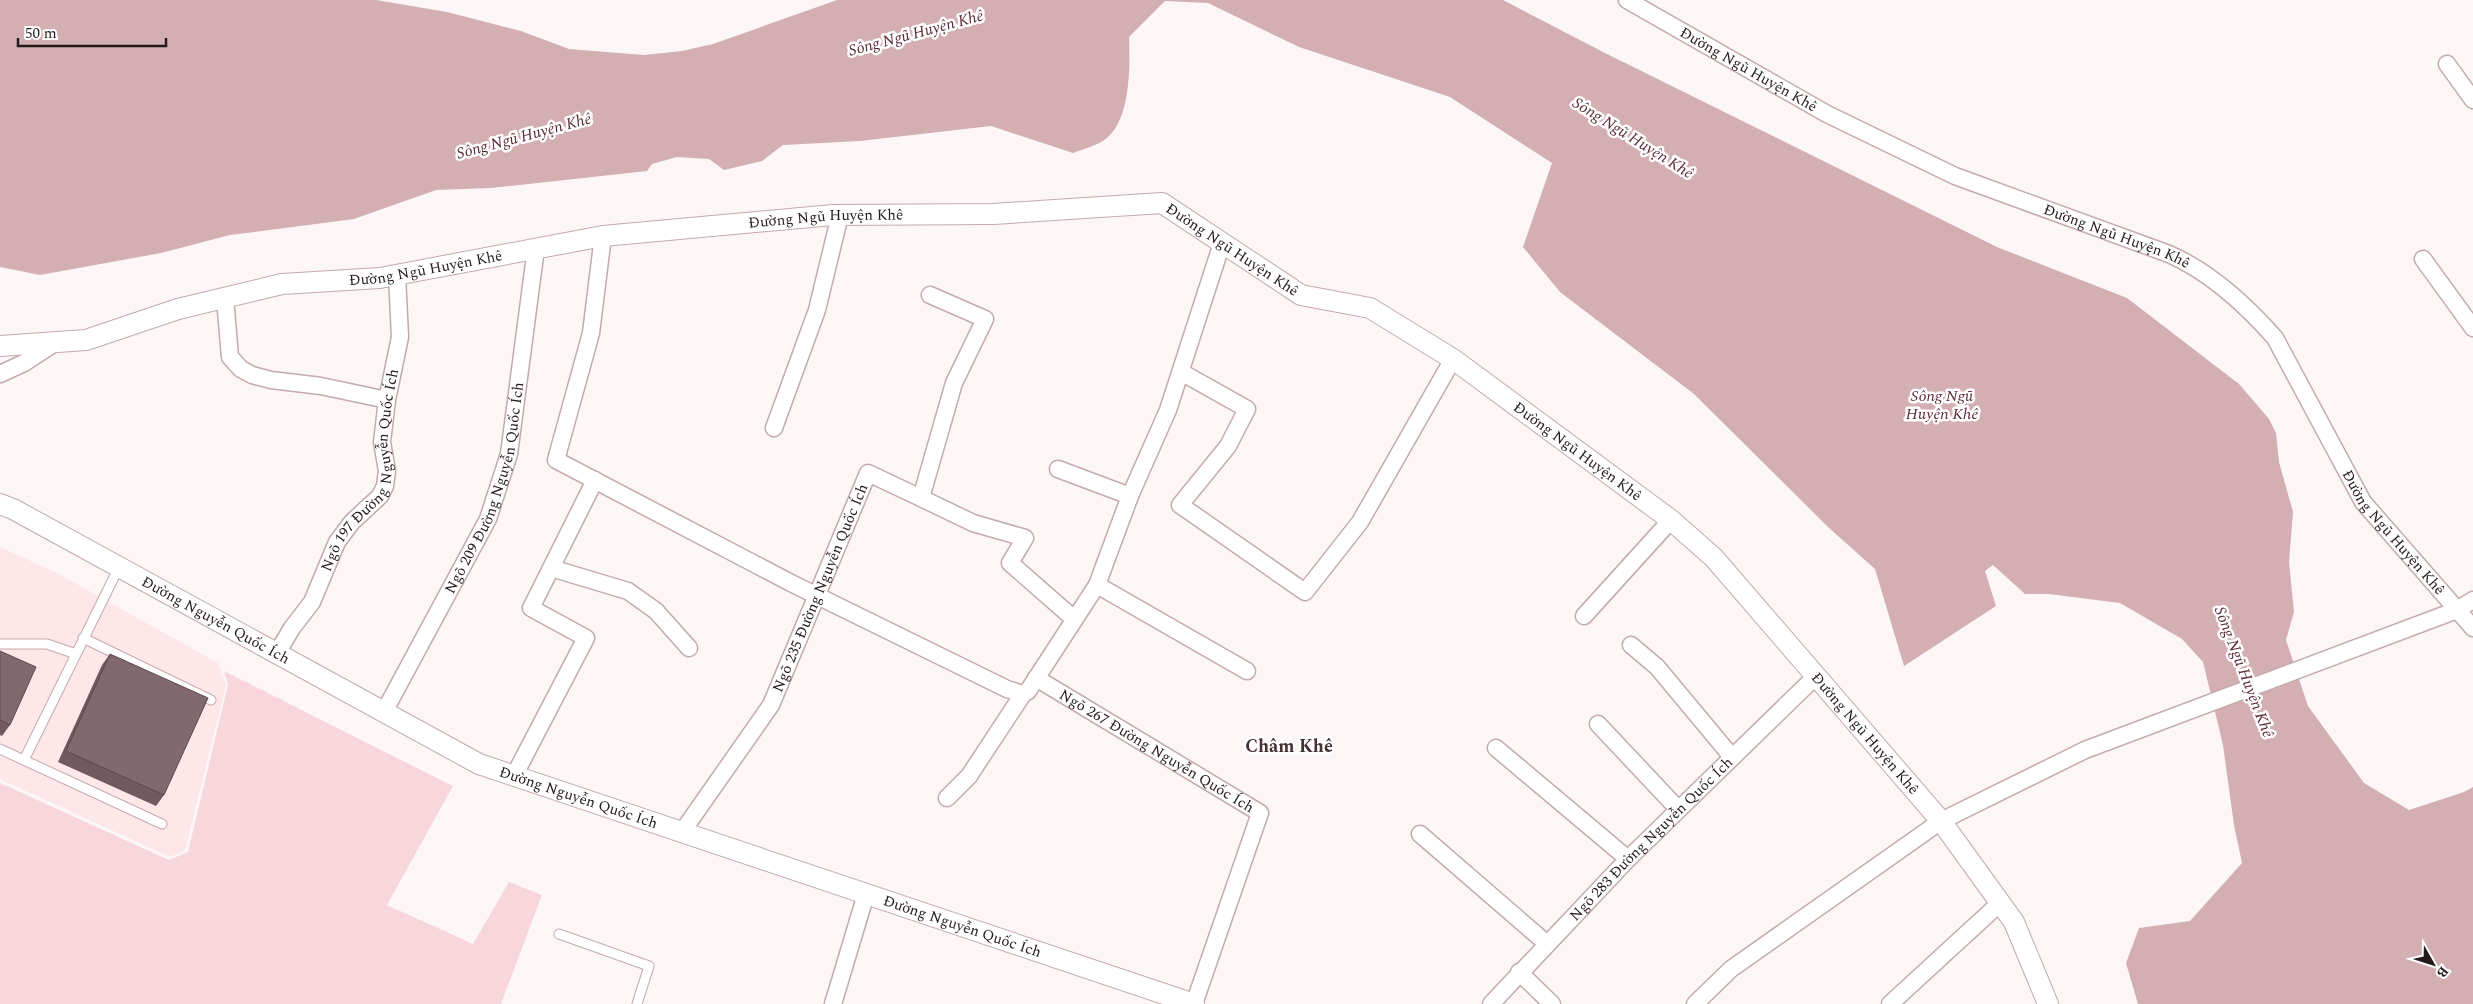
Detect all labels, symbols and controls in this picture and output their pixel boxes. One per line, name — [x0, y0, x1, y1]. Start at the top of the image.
water label: Sông Ngũ Huyện Khê — [846, 3, 987, 63]
scale bar — [18, 15, 165, 47]
street label: Đường Ngũ Huyện Khê — [1676, 21, 1822, 118]
text: 50 m — [25, 22, 57, 45]
water label: Sông Ngũ Huyện Khê — [1568, 91, 1699, 185]
water label: Sông Ngũ Huyện Khê — [454, 106, 595, 166]
street label: Đường Ngũ Huyện Khê — [1161, 197, 1303, 302]
street label: Đường Ngũ Huyện Khê — [2040, 198, 2195, 274]
street label: Đường Ngũ Huyện Khê — [747, 203, 903, 234]
street label: Đường Ngũ Huyện Khê — [348, 244, 504, 291]
street label: Ngõ 197 Đường Nguyễn Quốc Ích — [314, 366, 405, 575]
street label: Ngõ 209 Đường Nguyễn Quốc Ích — [438, 380, 530, 598]
water label: Sông Ngũ Huyện Khê — [1906, 384, 1979, 426]
street label: Đường Ngũ Huyện Khê — [1508, 396, 1647, 506]
street label: Đường Ngũ Huyện Khê — [2336, 466, 2451, 600]
street label: Ngõ 235 Đường Nguyễn Quốc Ích — [766, 480, 874, 696]
street label: Đường Nguyễn Quốc Ích — [137, 570, 294, 670]
water label: Sông Ngũ Huyện Khê — [2208, 603, 2280, 742]
street label: Đường Ngũ Huyện Khê — [1806, 667, 1925, 800]
street label: Ngõ 267 Đường Nguyễn Quốc Ích — [1055, 683, 1259, 819]
district label: Châm Khê — [1245, 733, 1333, 760]
street label: Ngõ 283 Đường Nguyễn Quốc Ích — [1564, 751, 1738, 926]
street label: Đường Nguyễn Quốc Ích — [496, 760, 661, 835]
street label: Đường Nguyễn Quốc Ích — [880, 889, 1045, 964]
north arrow — [2408, 939, 2458, 989]
text: B — [2431, 961, 2454, 982]

